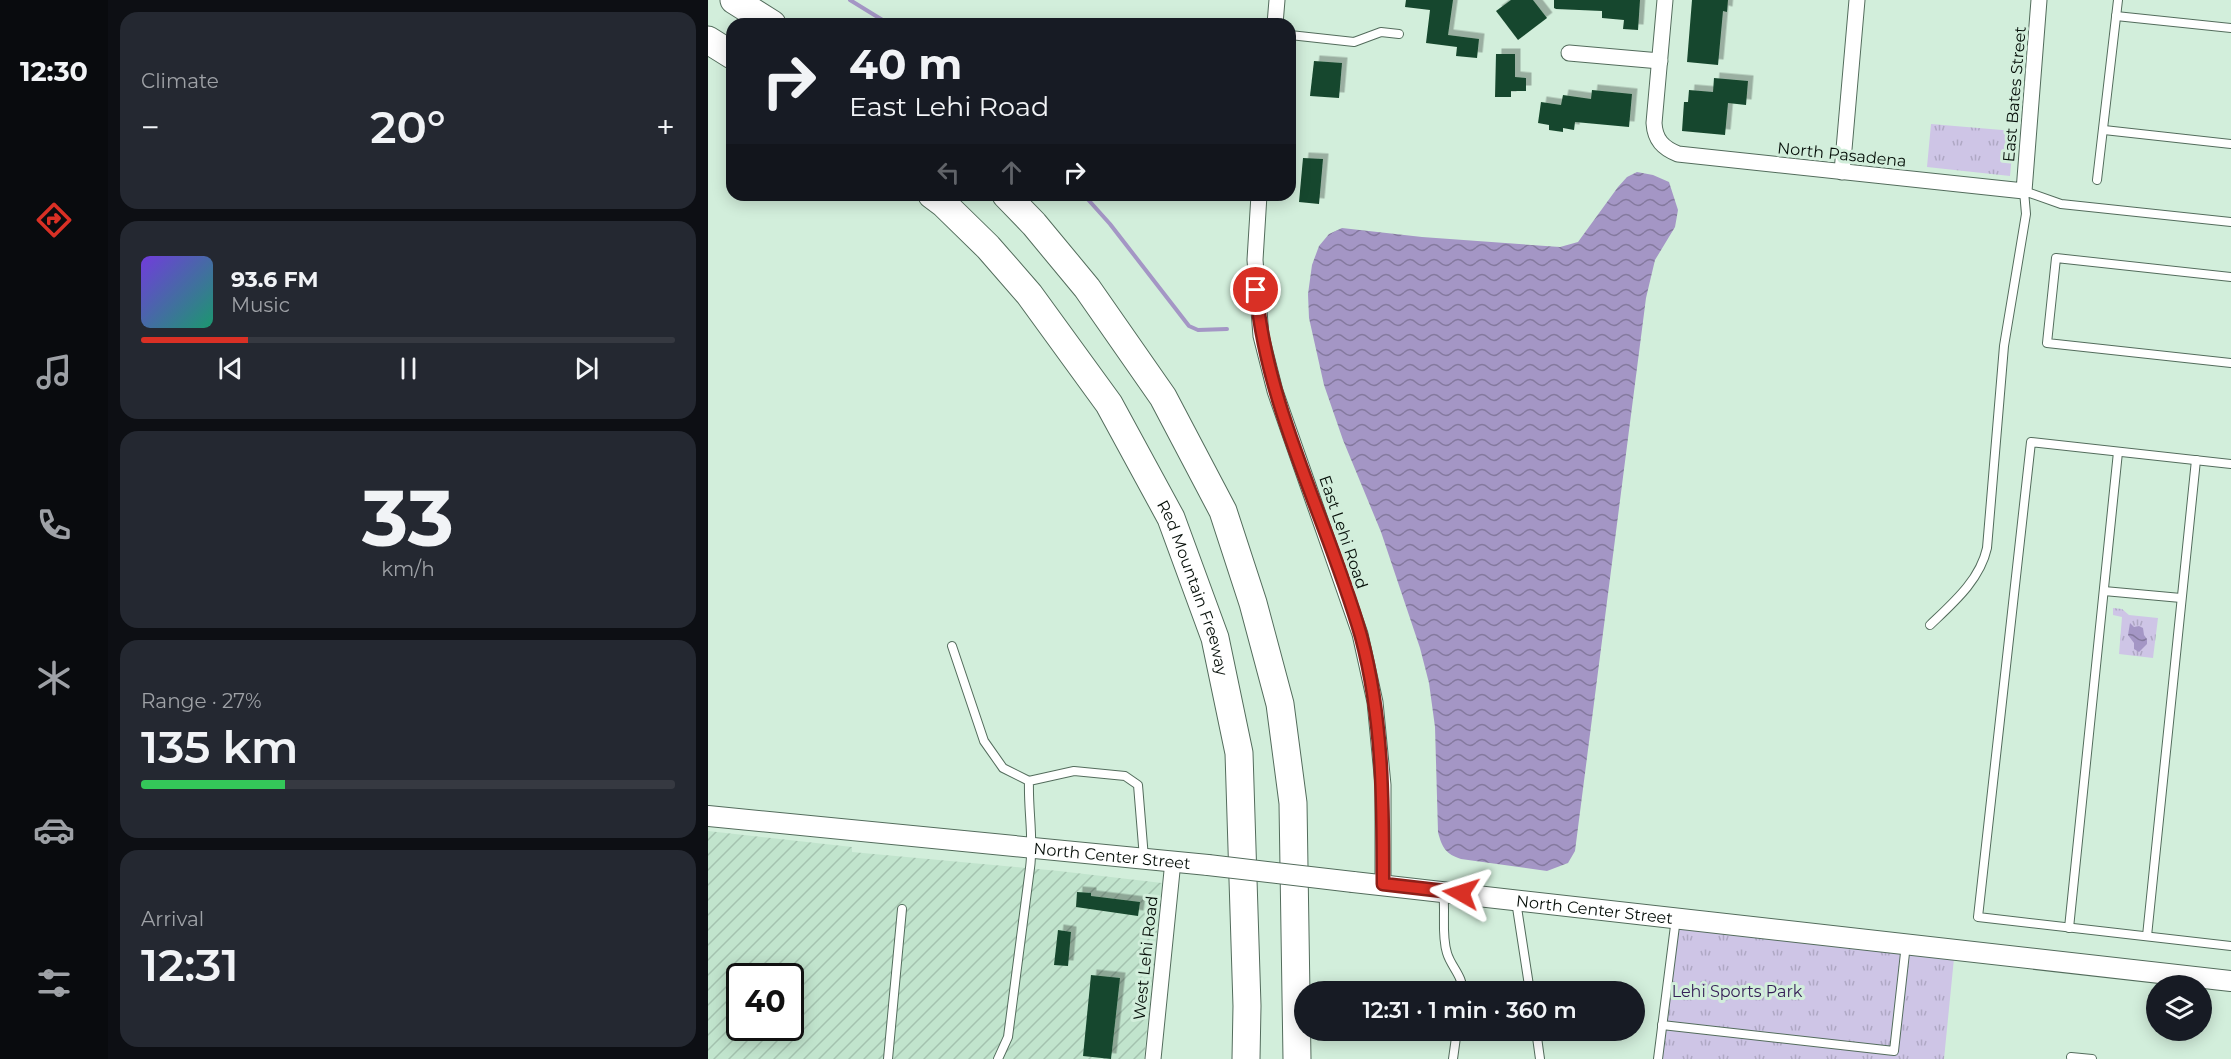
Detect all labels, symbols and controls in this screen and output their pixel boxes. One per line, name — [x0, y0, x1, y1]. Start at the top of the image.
street label: East Bates Street — [1999, 25, 2030, 163]
text: 40 m — [849, 38, 962, 90]
icon: right — [750, 42, 828, 120]
text: 12:30 — [20, 55, 88, 88]
text: Climate — [141, 69, 219, 93]
text: East Lehi Road — [849, 90, 1049, 123]
text: 20° — [370, 99, 446, 154]
text: − — [141, 107, 160, 147]
text: + — [656, 107, 675, 147]
street label: North Pasadena — [1776, 138, 1908, 171]
icon: left — [932, 156, 965, 189]
icon: ahead — [995, 156, 1028, 189]
icon: right — [1058, 156, 1091, 189]
icon: directions — [33, 199, 75, 241]
pin — [1230, 264, 1281, 315]
text: 93.6 FM — [231, 266, 319, 293]
icon: arrive — [1239, 273, 1272, 306]
text: Music — [231, 293, 290, 317]
icon: music — [33, 351, 75, 393]
icon: previous — [214, 352, 247, 385]
icon: pause — [392, 352, 425, 385]
icon: next — [570, 352, 603, 385]
text: 33 — [362, 470, 454, 566]
street label: East Lehi Road — [1315, 473, 1372, 591]
street label: Red Mountain Freeway — [1153, 497, 1232, 678]
icon: phone — [33, 504, 75, 546]
text: km/h — [381, 557, 435, 581]
icon: climate — [33, 657, 75, 699]
text: Range · 27% — [141, 689, 262, 713]
text: 135 km — [141, 719, 298, 774]
icon: car — [33, 809, 75, 851]
street label: North Center Street — [1033, 839, 1192, 873]
position arrow — [1429, 861, 1493, 925]
street label: North Center Street — [1515, 891, 1674, 928]
street label: West Lehi Road — [1130, 895, 1161, 1021]
text: Arrival — [141, 907, 204, 931]
text: 12:31 — [141, 937, 239, 992]
icon: filters — [33, 962, 75, 1004]
speed limit sign: 40 — [726, 963, 804, 1041]
map controls — [2146, 975, 2212, 1041]
button: layers — [2146, 975, 2212, 1041]
park label: Lehi Sports Park — [1672, 982, 1803, 1001]
text: 12:31 · 1 min · 360 m — [1362, 997, 1577, 1024]

